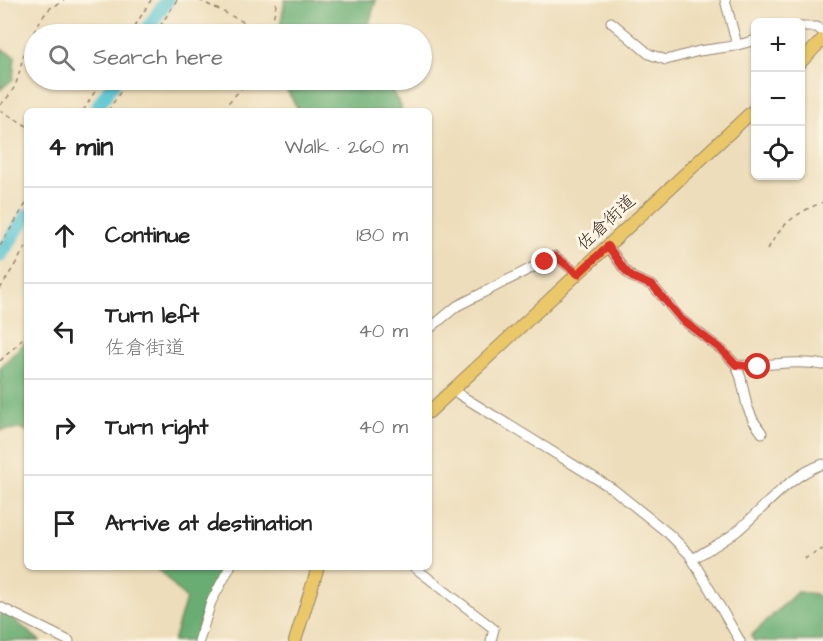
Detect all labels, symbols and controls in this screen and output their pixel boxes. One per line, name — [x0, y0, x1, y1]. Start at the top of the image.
map controls — [751, 18, 805, 180]
button: + — [751, 18, 805, 72]
search box — [24, 24, 432, 90]
icon: search — [45, 41, 78, 74]
text: Search here — [93, 42, 223, 73]
button: − — [751, 72, 805, 126]
button: locate — [751, 126, 805, 180]
text: 4 min — [48, 129, 113, 165]
text: Walk · 260 m — [285, 133, 408, 161]
street label: 佐倉街道 — [571, 189, 641, 256]
icon: ahead — [48, 219, 81, 252]
text: Continue — [105, 220, 190, 251]
text: 180 m — [356, 221, 408, 249]
route end — [531, 248, 557, 274]
text: Turn left — [105, 300, 199, 331]
icon: left — [48, 315, 81, 348]
text: 40 m — [358, 317, 408, 345]
text: 佐倉街道 — [105, 334, 185, 362]
route start — [744, 353, 770, 379]
icon: right — [48, 411, 81, 444]
text: Turn right — [105, 412, 208, 443]
text: 40 m — [358, 413, 408, 441]
icon: arrive — [48, 507, 81, 540]
text: Arrive at destination — [105, 508, 312, 539]

